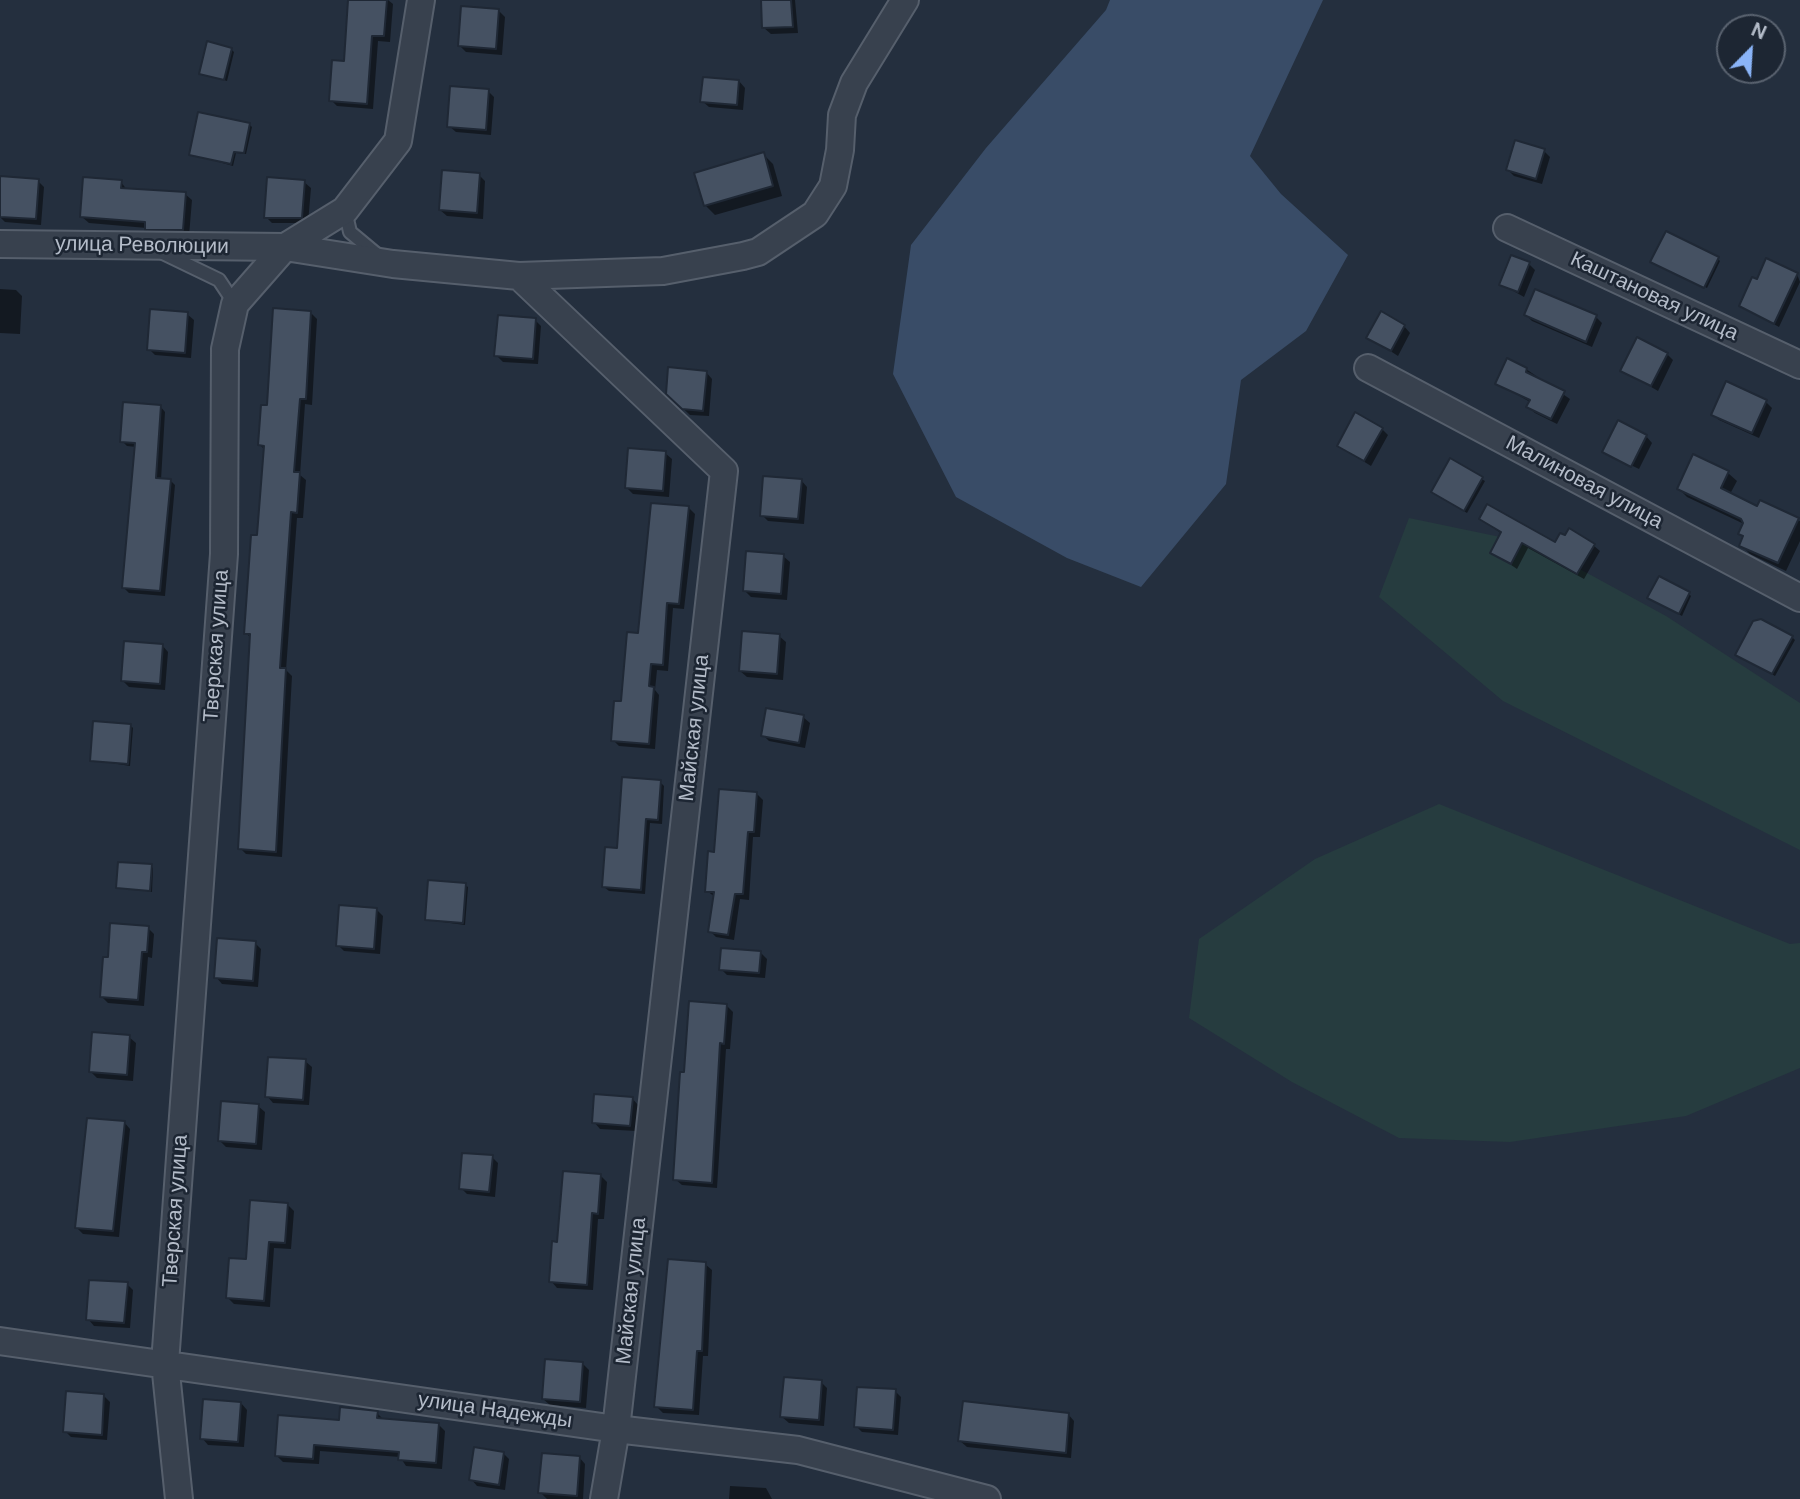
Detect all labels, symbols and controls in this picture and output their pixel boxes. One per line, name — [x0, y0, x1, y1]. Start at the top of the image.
north arrow — [1716, 14, 1786, 84]
text: N — [1748, 17, 1770, 45]
street label: улица Революции — [55, 232, 229, 260]
street label: Каштановая улица — [1566, 247, 1742, 347]
street label: Малиновая улица — [1501, 431, 1667, 535]
street label: Тверская улица — [199, 569, 235, 723]
street label: Майская улица — [675, 653, 715, 803]
street label: Тверская улица — [158, 1134, 194, 1288]
street label: Майская улица — [612, 1216, 652, 1366]
street label: улица Надежды — [416, 1388, 574, 1434]

